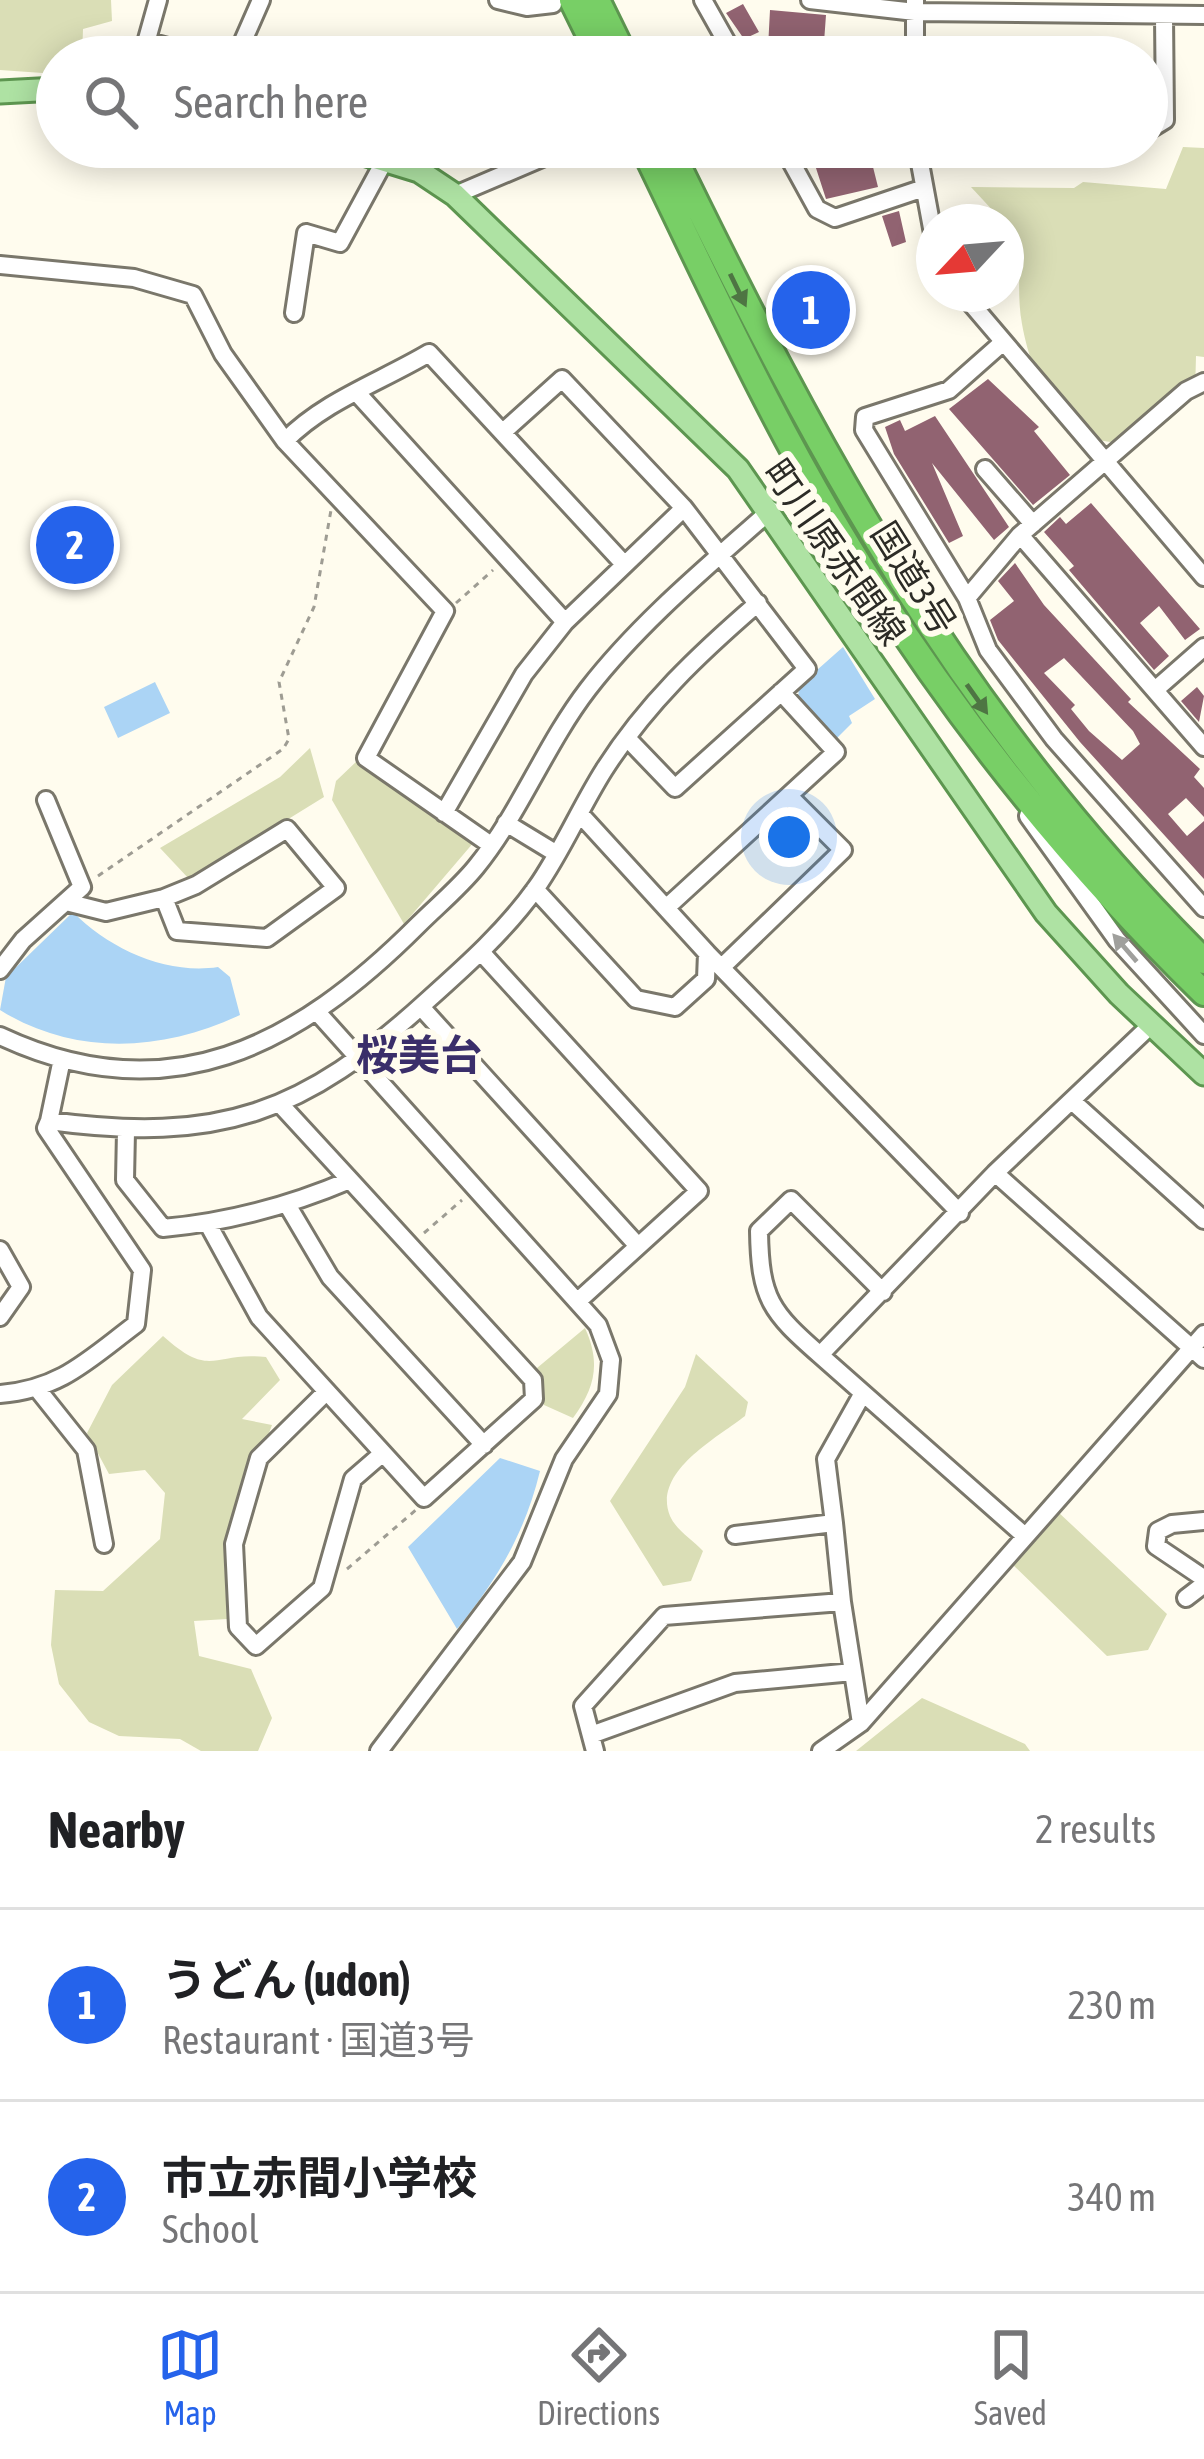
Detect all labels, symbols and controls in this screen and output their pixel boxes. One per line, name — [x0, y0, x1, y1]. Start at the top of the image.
search box — [36, 36, 1168, 168]
icon: search — [78, 69, 144, 135]
text: Search here — [174, 76, 368, 128]
north arrow — [916, 204, 1024, 312]
pin: 1 — [772, 265, 850, 355]
one-way arrow — [728, 273, 748, 307]
street label: 町川原赤間線 — [756, 451, 914, 653]
pin: 2 — [36, 500, 114, 590]
street label: 国道3号 — [863, 514, 965, 642]
one-way arrow — [965, 682, 988, 715]
your location — [759, 807, 819, 867]
one-way arrow — [1112, 933, 1139, 963]
district label: 桜美台 — [356, 1031, 482, 1079]
text: Nearby — [48, 1800, 185, 1859]
text: 2 results — [1035, 1807, 1156, 1851]
text: うどん (udon) — [162, 1954, 411, 2006]
text: 1 — [78, 1983, 96, 2027]
text: 230 m — [1068, 1983, 1156, 2027]
text: Restaurant · 国道3号 — [162, 2018, 475, 2062]
text: 市立赤間小学校 — [162, 2152, 477, 2204]
text: 2 — [78, 2175, 96, 2219]
text: 340 m — [1068, 2175, 1156, 2219]
text: School — [162, 2207, 259, 2251]
tab: Map — [157, 2322, 223, 2432]
tab: Directions — [537, 2322, 660, 2432]
tab: Saved — [974, 2322, 1047, 2432]

